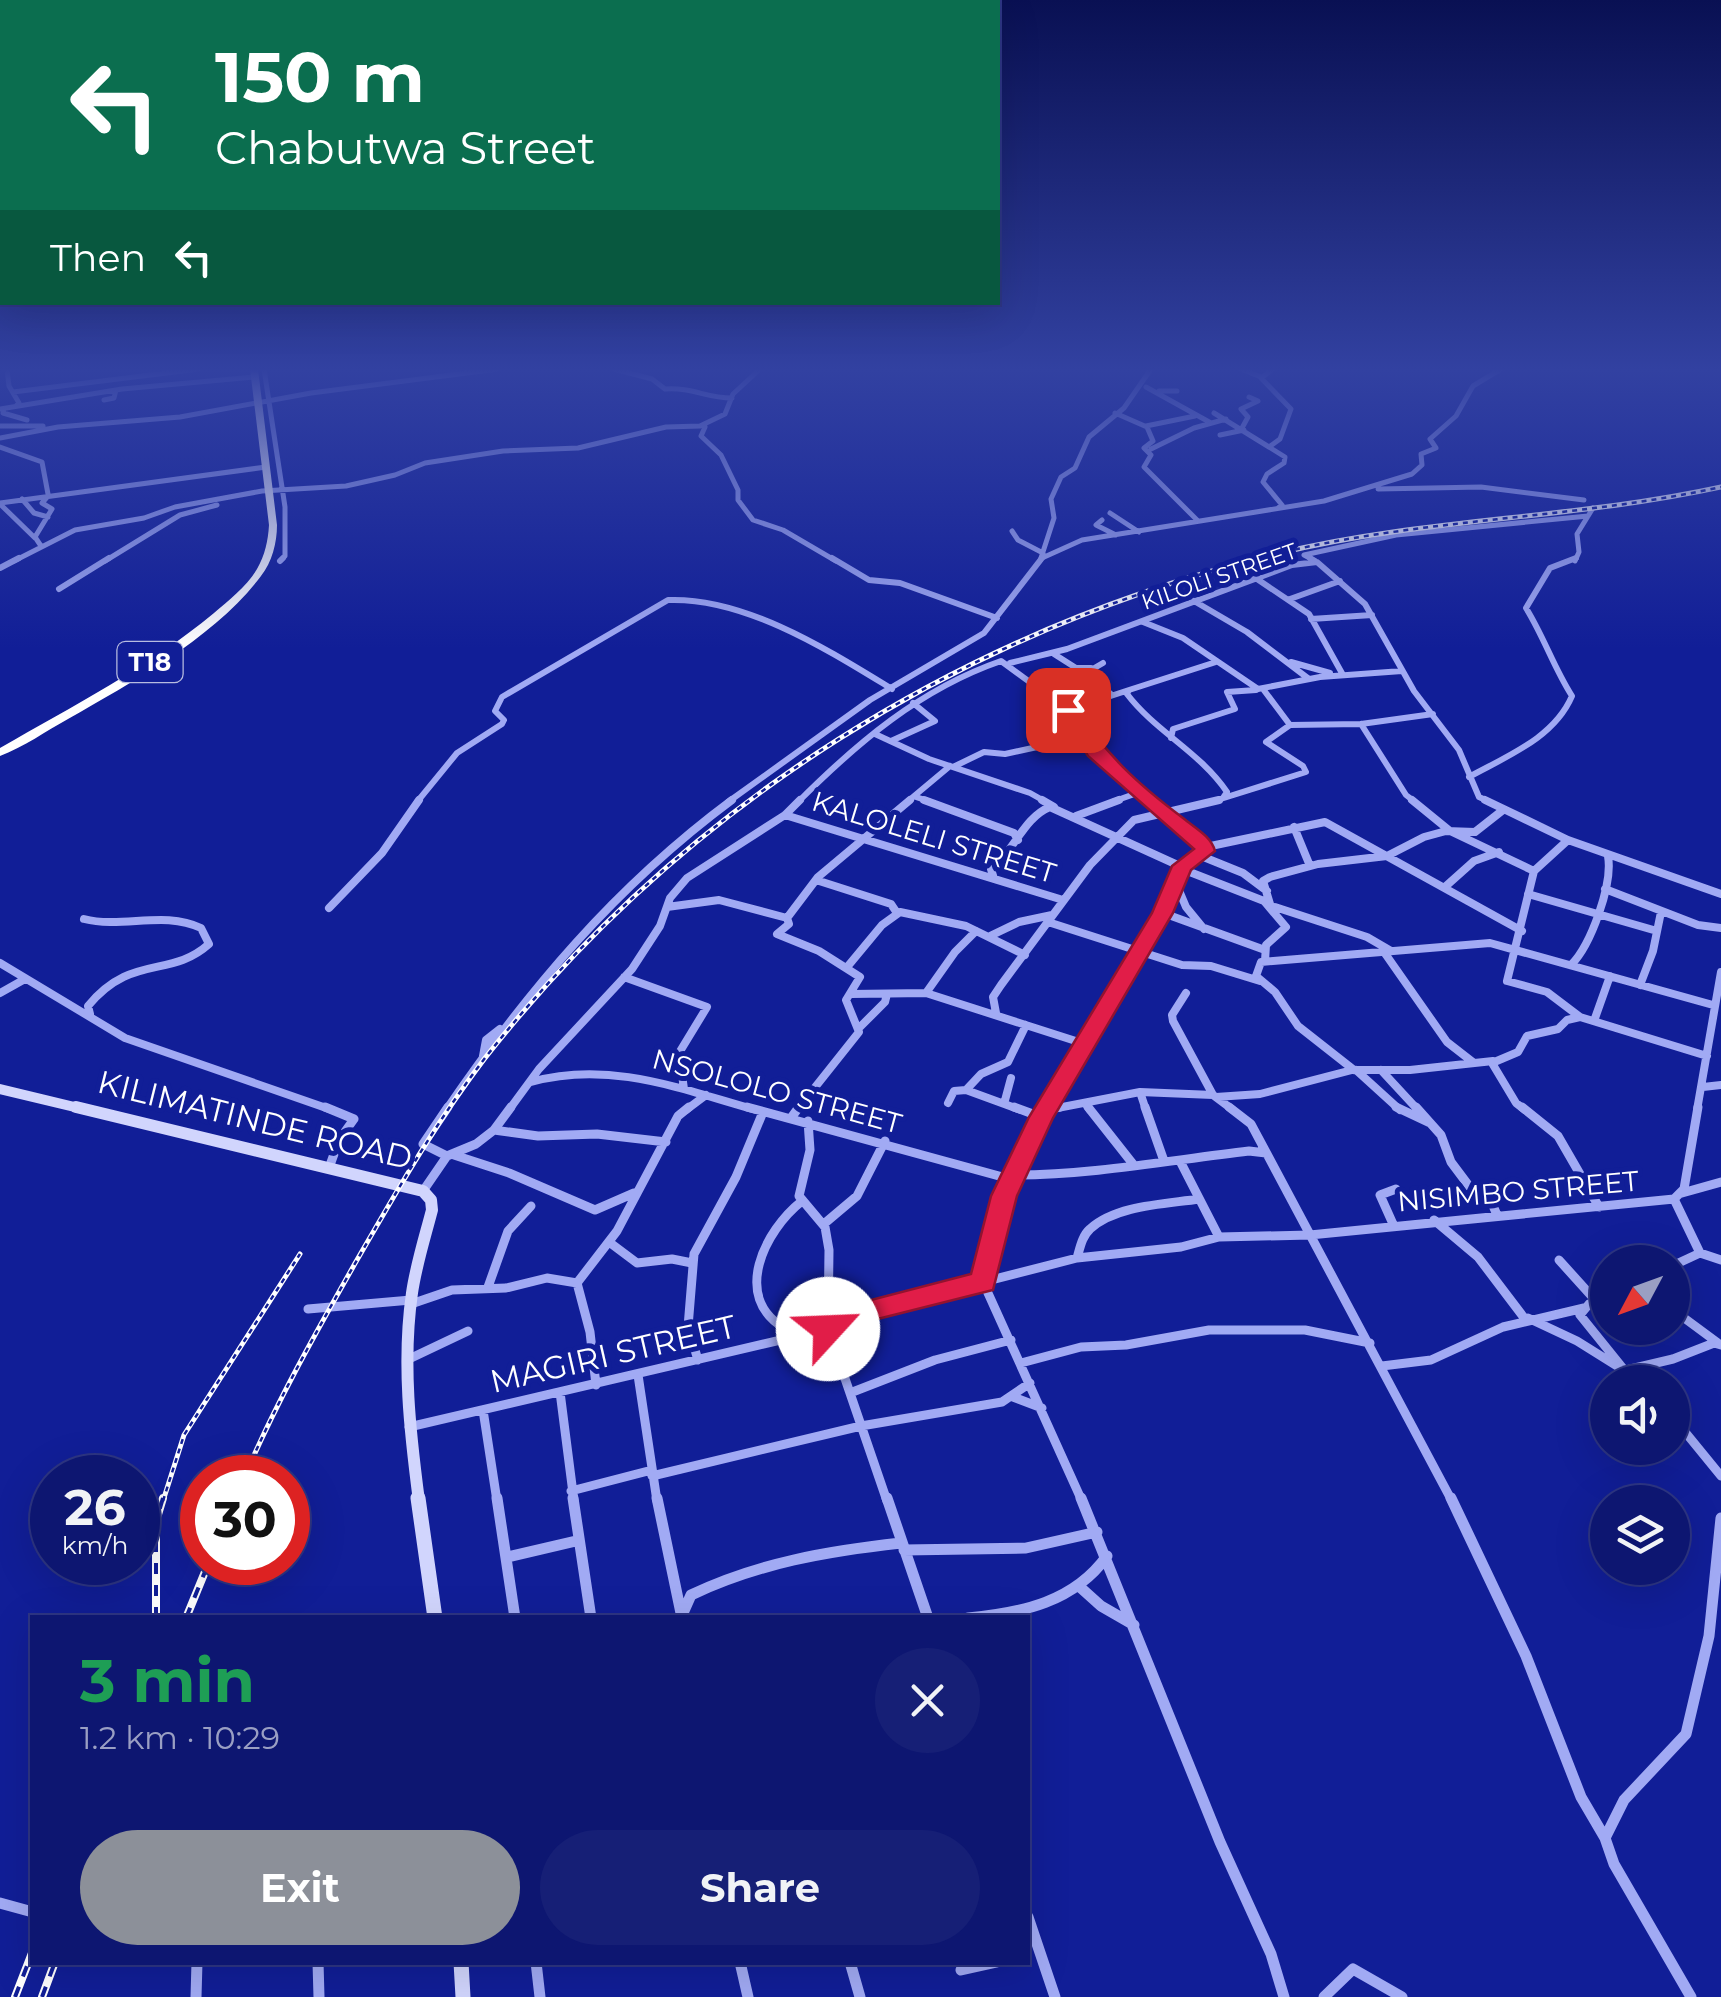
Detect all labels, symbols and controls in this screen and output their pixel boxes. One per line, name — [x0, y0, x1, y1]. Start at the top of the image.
text: 150 m — [215, 34, 425, 120]
icon: left — [50, 40, 180, 170]
text: Chabutwa Street — [215, 120, 596, 175]
icon: left — [166, 230, 221, 285]
text: Then — [50, 234, 146, 281]
street label: KILOLI STREET — [1138, 537, 1301, 616]
road number: T18 — [118, 642, 182, 682]
pin — [1026, 668, 1111, 753]
icon: arrive — [1041, 683, 1096, 738]
street label: KALOLELI STREET — [808, 784, 1060, 890]
street label: NSOLOLO STREET — [649, 1041, 905, 1141]
street label: KILIMATINDE ROAD — [94, 1062, 416, 1177]
street label: NISIMBO STREET — [1396, 1164, 1640, 1218]
north arrow — [1590, 1245, 1690, 1345]
map controls — [1590, 1245, 1690, 1585]
position arrow — [776, 1277, 880, 1381]
street label: MAGIRI STREET — [486, 1306, 740, 1401]
button: sound — [1590, 1365, 1690, 1465]
speed limit sign: 30 — [180, 1455, 310, 1585]
text: 26 — [64, 1477, 126, 1538]
button: layers — [1590, 1485, 1690, 1585]
text: km/h — [62, 1530, 128, 1560]
text: 3 min — [80, 1644, 255, 1717]
button: close — [875, 1648, 980, 1753]
text: 1.2 km · 10:29 — [80, 1718, 280, 1757]
button: Exit — [80, 1830, 520, 1945]
button: Share — [540, 1830, 980, 1945]

